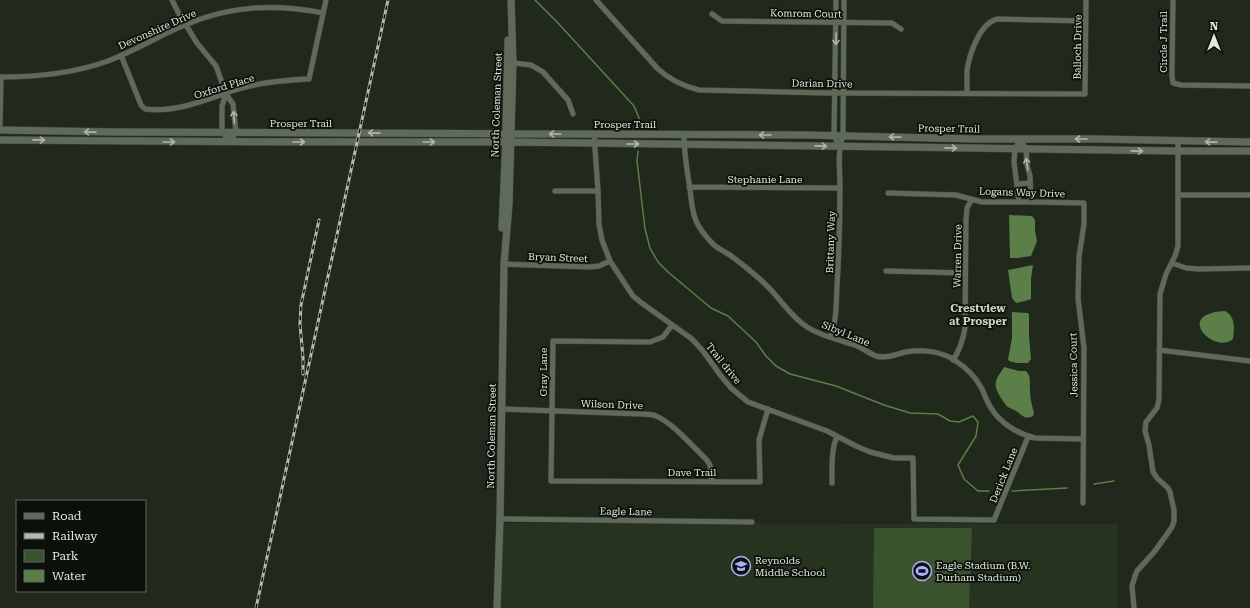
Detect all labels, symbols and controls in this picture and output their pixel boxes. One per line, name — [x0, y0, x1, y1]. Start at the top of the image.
street label: Devonshire Drive — [117, 7, 198, 52]
street label: Komrom Court — [770, 7, 842, 20]
street label: Circle J Trail — [1158, 11, 1169, 73]
street label: Balloch Drive — [1071, 14, 1084, 80]
north arrow — [1194, 16, 1234, 56]
text: N — [1210, 20, 1219, 33]
one-way arrow — [832, 32, 840, 45]
street label: North Coleman Street — [489, 52, 504, 158]
street label: Oxford Place — [193, 72, 256, 101]
street label: Darian Drive — [791, 77, 853, 90]
one-way arrow — [231, 111, 238, 124]
street label: Prosper Trail — [270, 118, 332, 129]
street label: Prosper Trail — [594, 119, 656, 130]
street label: Prosper Trail — [918, 122, 980, 135]
one-way arrow — [84, 128, 97, 136]
one-way arrow — [368, 129, 381, 137]
one-way arrow — [549, 130, 562, 138]
one-way arrow — [759, 131, 772, 139]
one-way arrow — [889, 133, 902, 141]
one-way arrow — [1075, 135, 1088, 143]
one-way arrow — [32, 137, 45, 144]
one-way arrow — [162, 138, 175, 146]
one-way arrow — [292, 138, 305, 146]
one-way arrow — [422, 138, 435, 146]
one-way arrow — [1205, 138, 1218, 146]
one-way arrow — [626, 140, 639, 148]
one-way arrow — [814, 142, 827, 150]
one-way arrow — [944, 144, 957, 152]
one-way arrow — [1130, 147, 1143, 155]
one-way arrow — [1023, 158, 1031, 171]
street label: Stephanie Lane — [727, 174, 803, 185]
street label: Logans Way Drive — [979, 185, 1066, 200]
street label: Brittany Way — [824, 211, 837, 273]
street label: Warren Drive — [951, 223, 964, 288]
street label: Bryan Street — [528, 251, 588, 264]
district label: Crestview at Prosper — [949, 302, 1007, 328]
street label: Sibyl Lane — [820, 319, 872, 348]
street label: Jessica Court — [1067, 332, 1080, 397]
street label: Trail drive — [704, 341, 744, 386]
street label: Gray Lane — [538, 347, 549, 397]
street label: North Coleman Street — [485, 383, 498, 489]
street label: Wilson Drive — [581, 398, 644, 411]
street label: Derick Lane — [987, 445, 1020, 504]
street label: Dave Trail — [668, 467, 716, 478]
legend — [16, 500, 146, 592]
street label: Eagle Lane — [600, 506, 653, 517]
text: Road — [52, 509, 82, 523]
text: Railway — [52, 529, 98, 543]
text: Park — [52, 549, 79, 563]
school or university icon: Reynolds Middle School — [730, 555, 752, 577]
place label: Reynolds Middle School — [755, 555, 825, 578]
sports icon: Eagle Stadium (B.W. Durham Stadium) — [911, 560, 933, 582]
place label: Eagle Stadium (B.W. Durham Stadium) — [936, 560, 1031, 583]
text: Water — [52, 569, 86, 583]

